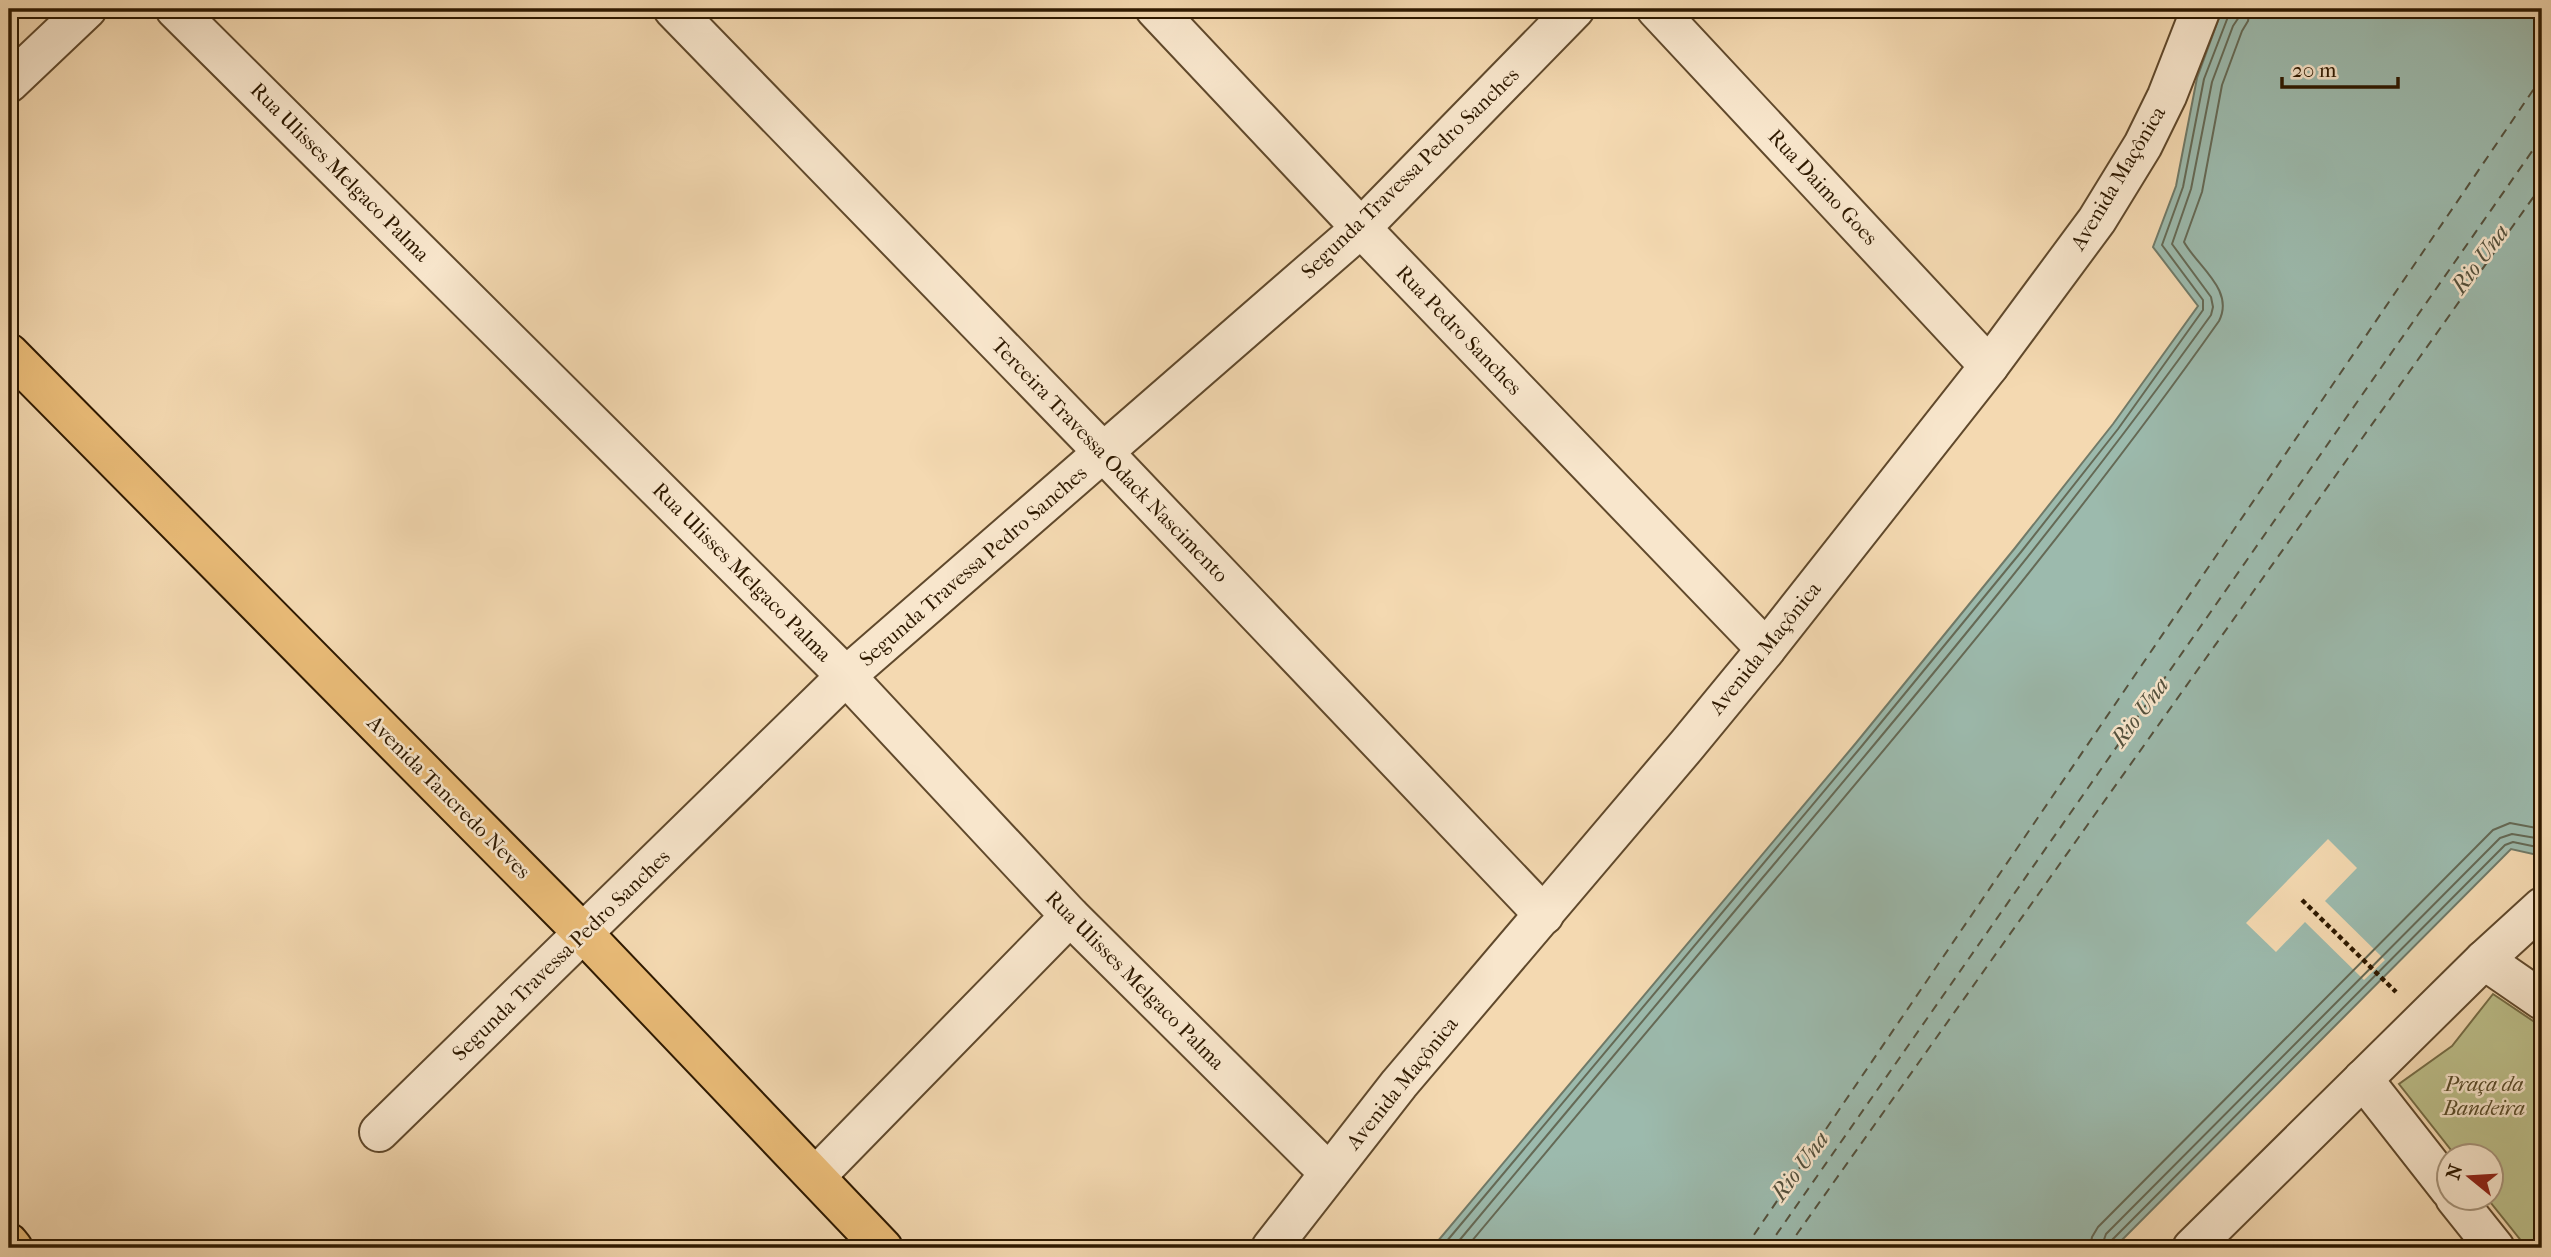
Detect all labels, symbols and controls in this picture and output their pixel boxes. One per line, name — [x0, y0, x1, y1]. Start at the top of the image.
scale bar — [2282, 46, 2397, 90]
text: 20 m — [2292, 58, 2337, 82]
street label: Segunda Travessa Pedro Sanches — [1296, 62, 1524, 283]
street label: Rua Ulisses Melgaco Palma — [246, 78, 435, 267]
street label: Avenida Maçônica — [2065, 102, 2171, 255]
street label: Rua Daimo Goes — [1763, 124, 1883, 250]
water label: Rio Una — [2444, 219, 2515, 300]
street label: Rua Pedro Sanches — [1391, 260, 1527, 400]
street label: Terceira Travessa Odack Nascimento — [987, 333, 1233, 587]
street label: Segunda Travessa Pedro Sanches — [854, 461, 1092, 671]
street label: Rua Ulisses Melgaco Palma — [648, 478, 837, 667]
street label: Avenida Maçônica — [1704, 577, 1826, 720]
water label: Rio Una — [2104, 672, 2175, 753]
street label: Avenida Tancredo Neves — [362, 710, 536, 884]
street label: Segunda Travessa Pedro Sanches — [447, 844, 675, 1065]
street label: Rua Ulisses Melgaco Palma — [1041, 886, 1230, 1075]
street label: Avenida Maçônica — [1341, 1012, 1463, 1155]
park label: Praça da Bandeira — [2442, 1072, 2525, 1120]
water label: Rio Una — [1764, 1126, 1835, 1207]
north arrow — [2436, 1142, 2506, 1212]
text: N — [2442, 1161, 2468, 1182]

